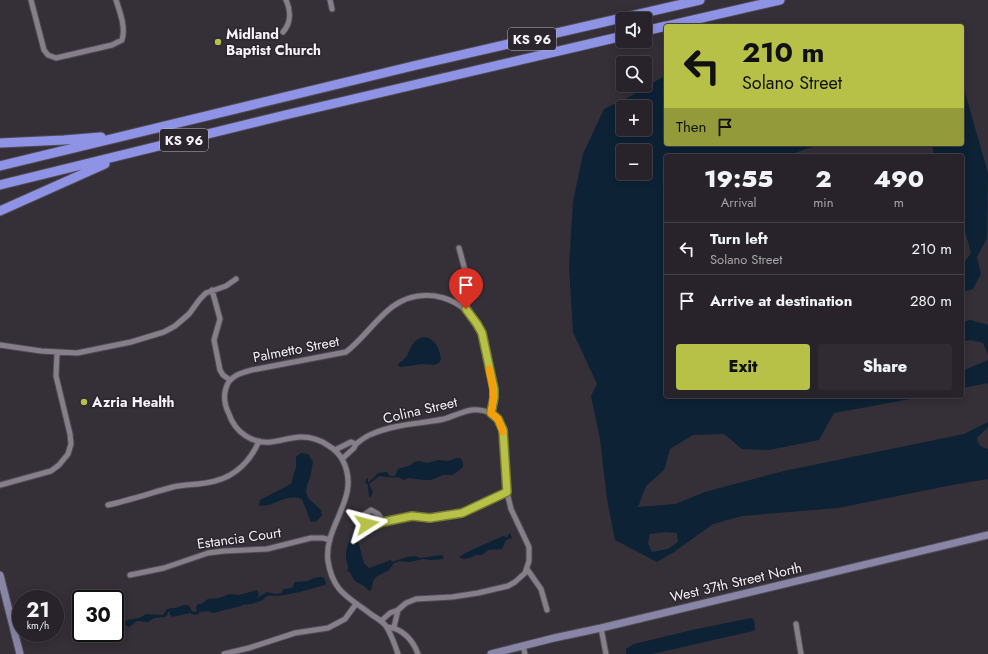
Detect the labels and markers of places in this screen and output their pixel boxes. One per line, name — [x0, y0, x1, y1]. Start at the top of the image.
place label: Midland Baptist Church — [226, 24, 321, 60]
marker: Midland Baptist Church — [213, 37, 223, 47]
pin — [449, 268, 483, 309]
place label: Azria Health — [91, 392, 174, 412]
marker: Azria Health — [79, 397, 89, 407]

